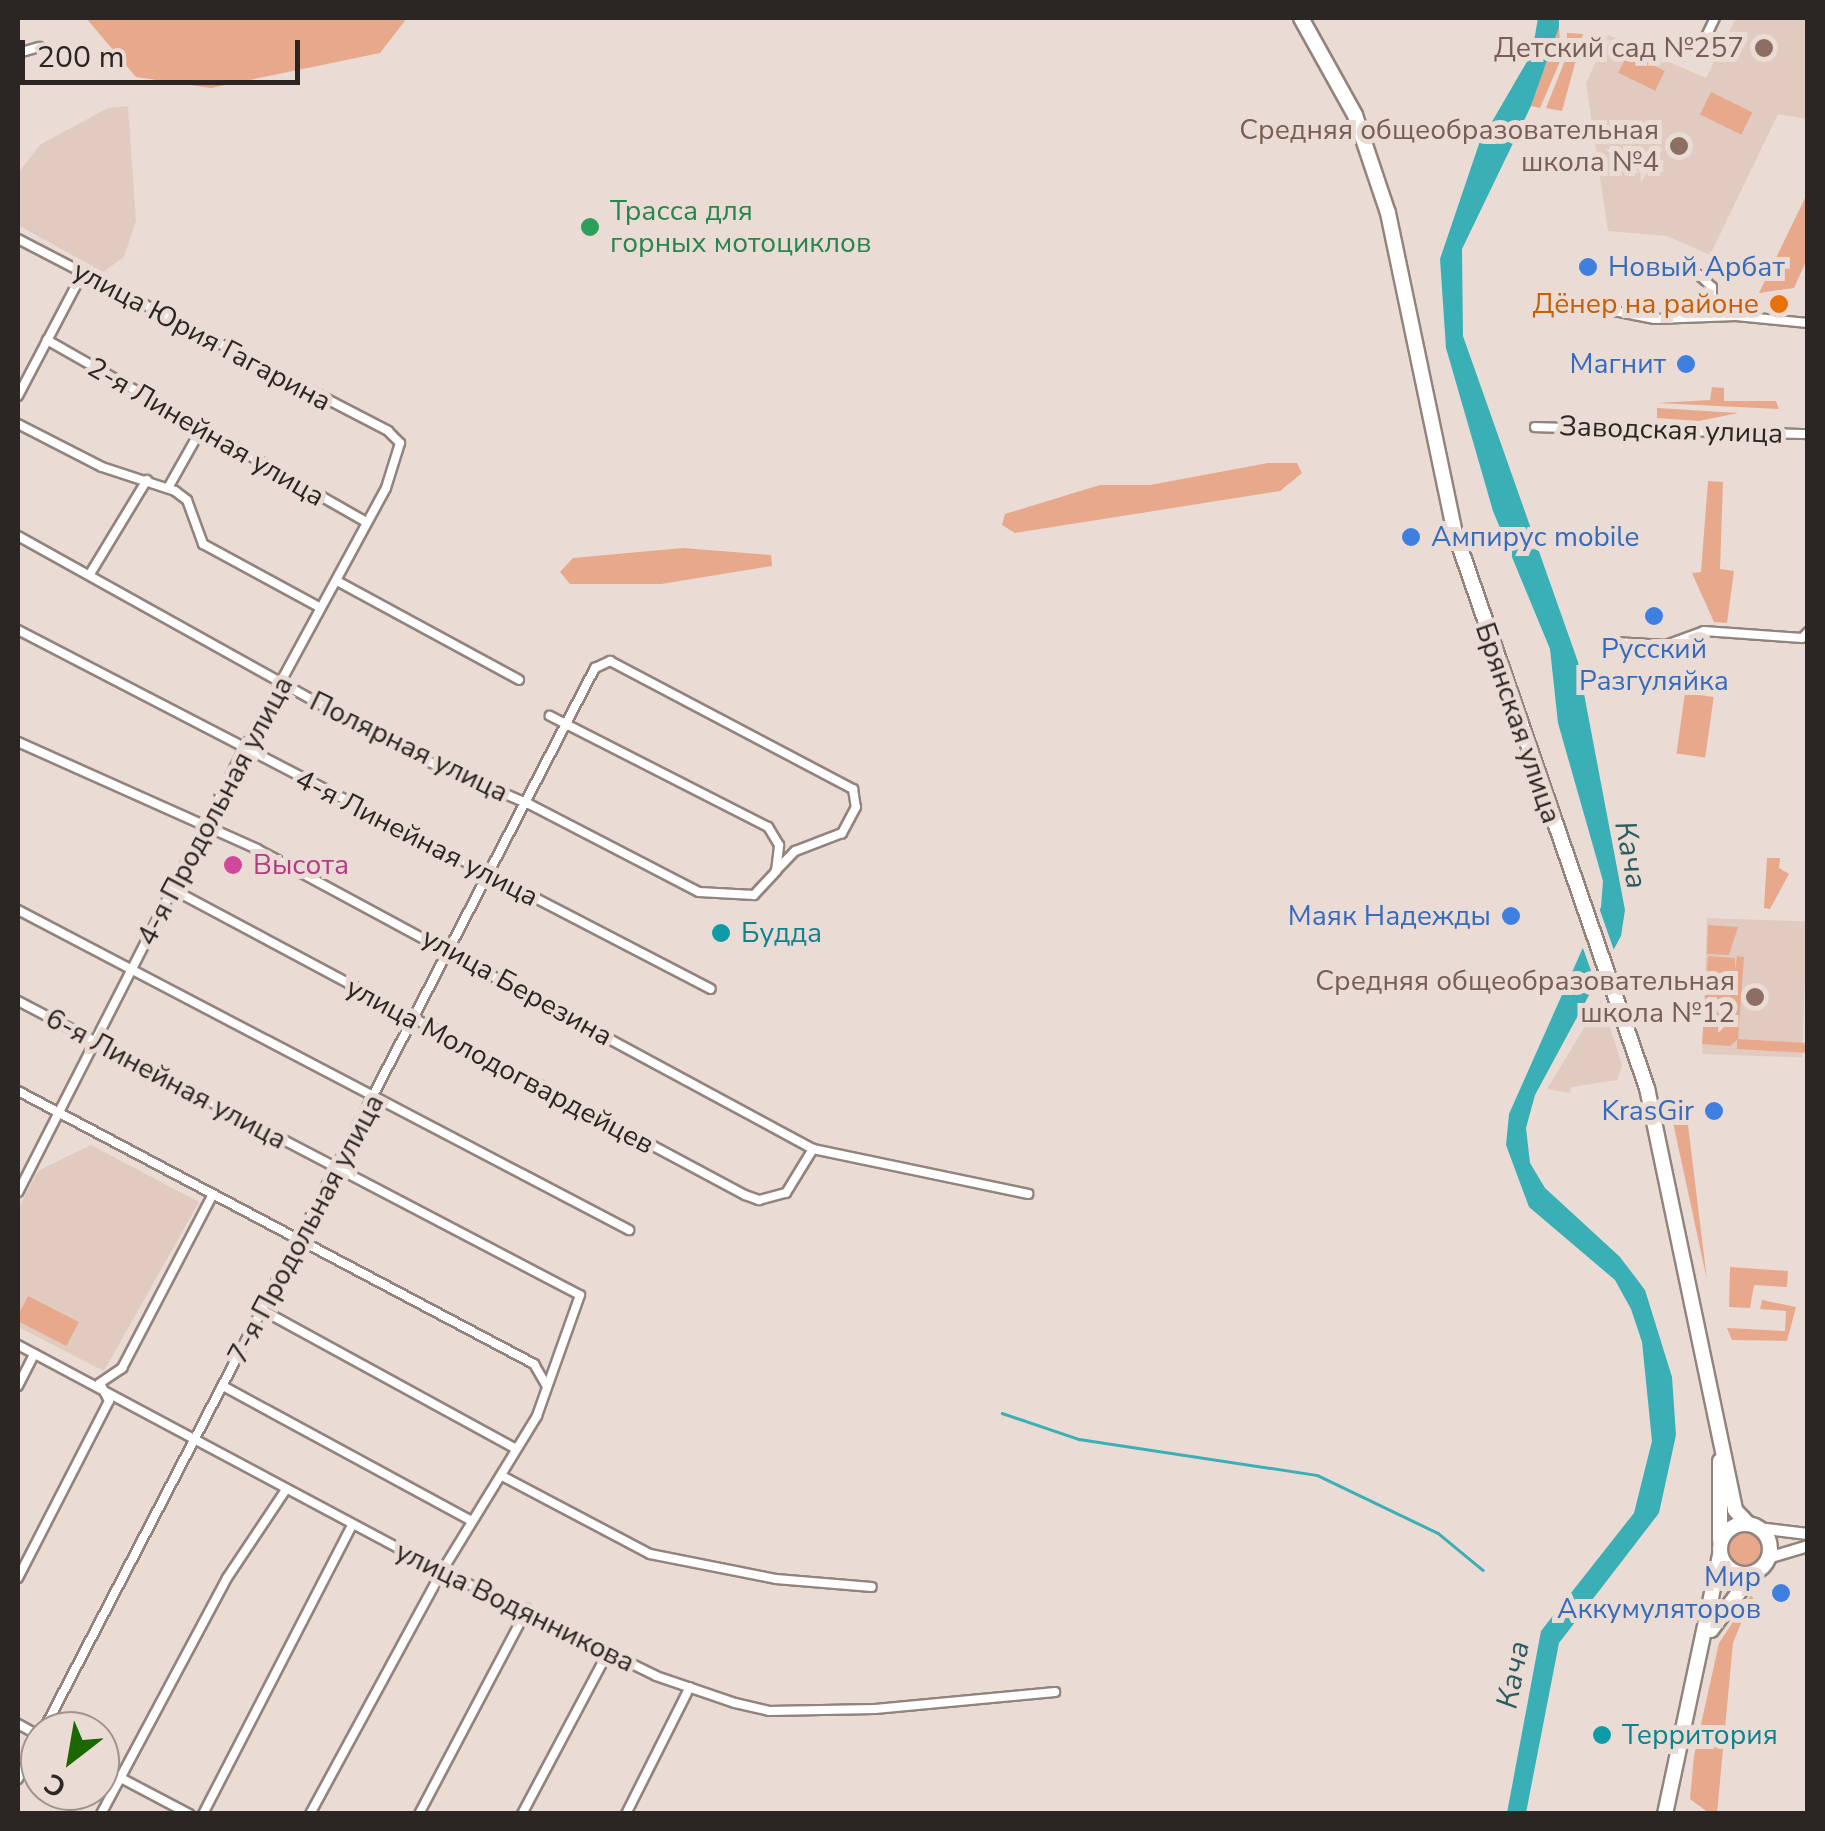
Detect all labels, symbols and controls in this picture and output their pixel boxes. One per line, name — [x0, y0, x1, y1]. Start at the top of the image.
scale bar — [25, 20, 305, 82]
place label: Детский сад №257 — [1494, 31, 1744, 65]
text: 200 m — [37, 37, 124, 78]
marker: Детский сад №257 — [1753, 37, 1775, 59]
place label: Средняя общеобразовательная школа №4 — [1239, 113, 1659, 179]
marker: Средняя общеобразовательная школа №4 — [1668, 135, 1690, 157]
place label: Трасса для горных мотоциклов — [610, 194, 871, 260]
marker: Трасса для горных мотоциклов — [579, 216, 601, 238]
place label: Новый Арбат — [1608, 250, 1785, 284]
street label: улица Юрия Гагарина — [67, 254, 337, 418]
marker: Новый Арбат — [1577, 256, 1599, 278]
place label: Дёнер на районе — [1532, 287, 1759, 321]
marker: Дёнер на районе — [1768, 293, 1790, 315]
place label: Магнит — [1570, 347, 1666, 381]
street label: 2-я Линейная улица — [82, 350, 330, 514]
marker: Магнит — [1675, 353, 1697, 375]
street label: Заводская улица — [1558, 409, 1784, 451]
place label: Ампирус mobile — [1431, 520, 1639, 554]
marker: Ампирус mobile — [1400, 526, 1422, 548]
marker: Русский Разгуляйка — [1643, 605, 1665, 627]
street label: Брянская улица — [1468, 618, 1568, 828]
place label: Русский Разгуляйка — [1579, 632, 1729, 698]
street label: 4-я Продольная улица — [130, 671, 300, 951]
street label: Полярная улица — [304, 684, 514, 810]
street label: 4-я Линейная улица — [290, 762, 544, 914]
water label: Кача — [1606, 818, 1654, 892]
place label: Высота — [253, 848, 349, 882]
marker: Высота — [222, 854, 244, 876]
place label: Маяк Надежды — [1288, 899, 1491, 933]
marker: Маяк Надежды — [1500, 905, 1522, 927]
place label: Будда — [741, 916, 822, 950]
street label: улица Березина — [416, 921, 618, 1053]
marker: Будда — [710, 922, 732, 944]
place label: Средняя общеобразовательная школа №12 — [1315, 964, 1735, 1030]
street label: улица Молодогвардейцев — [340, 970, 660, 1162]
marker: Средняя общеобразовательная школа №12 — [1744, 986, 1766, 1008]
street label: 6-я Линейная улица — [40, 1001, 292, 1157]
street label: 7-я Продольная улица — [221, 1089, 391, 1369]
place label: KrasGir — [1601, 1094, 1694, 1128]
marker: KrasGir — [1703, 1100, 1725, 1122]
street label: улица Водянникова — [390, 1534, 640, 1680]
place label: Мир Аккумуляторов — [1557, 1560, 1761, 1626]
marker: Мир Аккумуляторов — [1770, 1582, 1792, 1604]
water label: Кача — [1490, 1638, 1538, 1712]
north arrow — [20, 1711, 120, 1811]
place label: Территория — [1622, 1718, 1778, 1752]
marker: Территория — [1591, 1724, 1613, 1746]
text: С — [38, 1764, 74, 1806]

